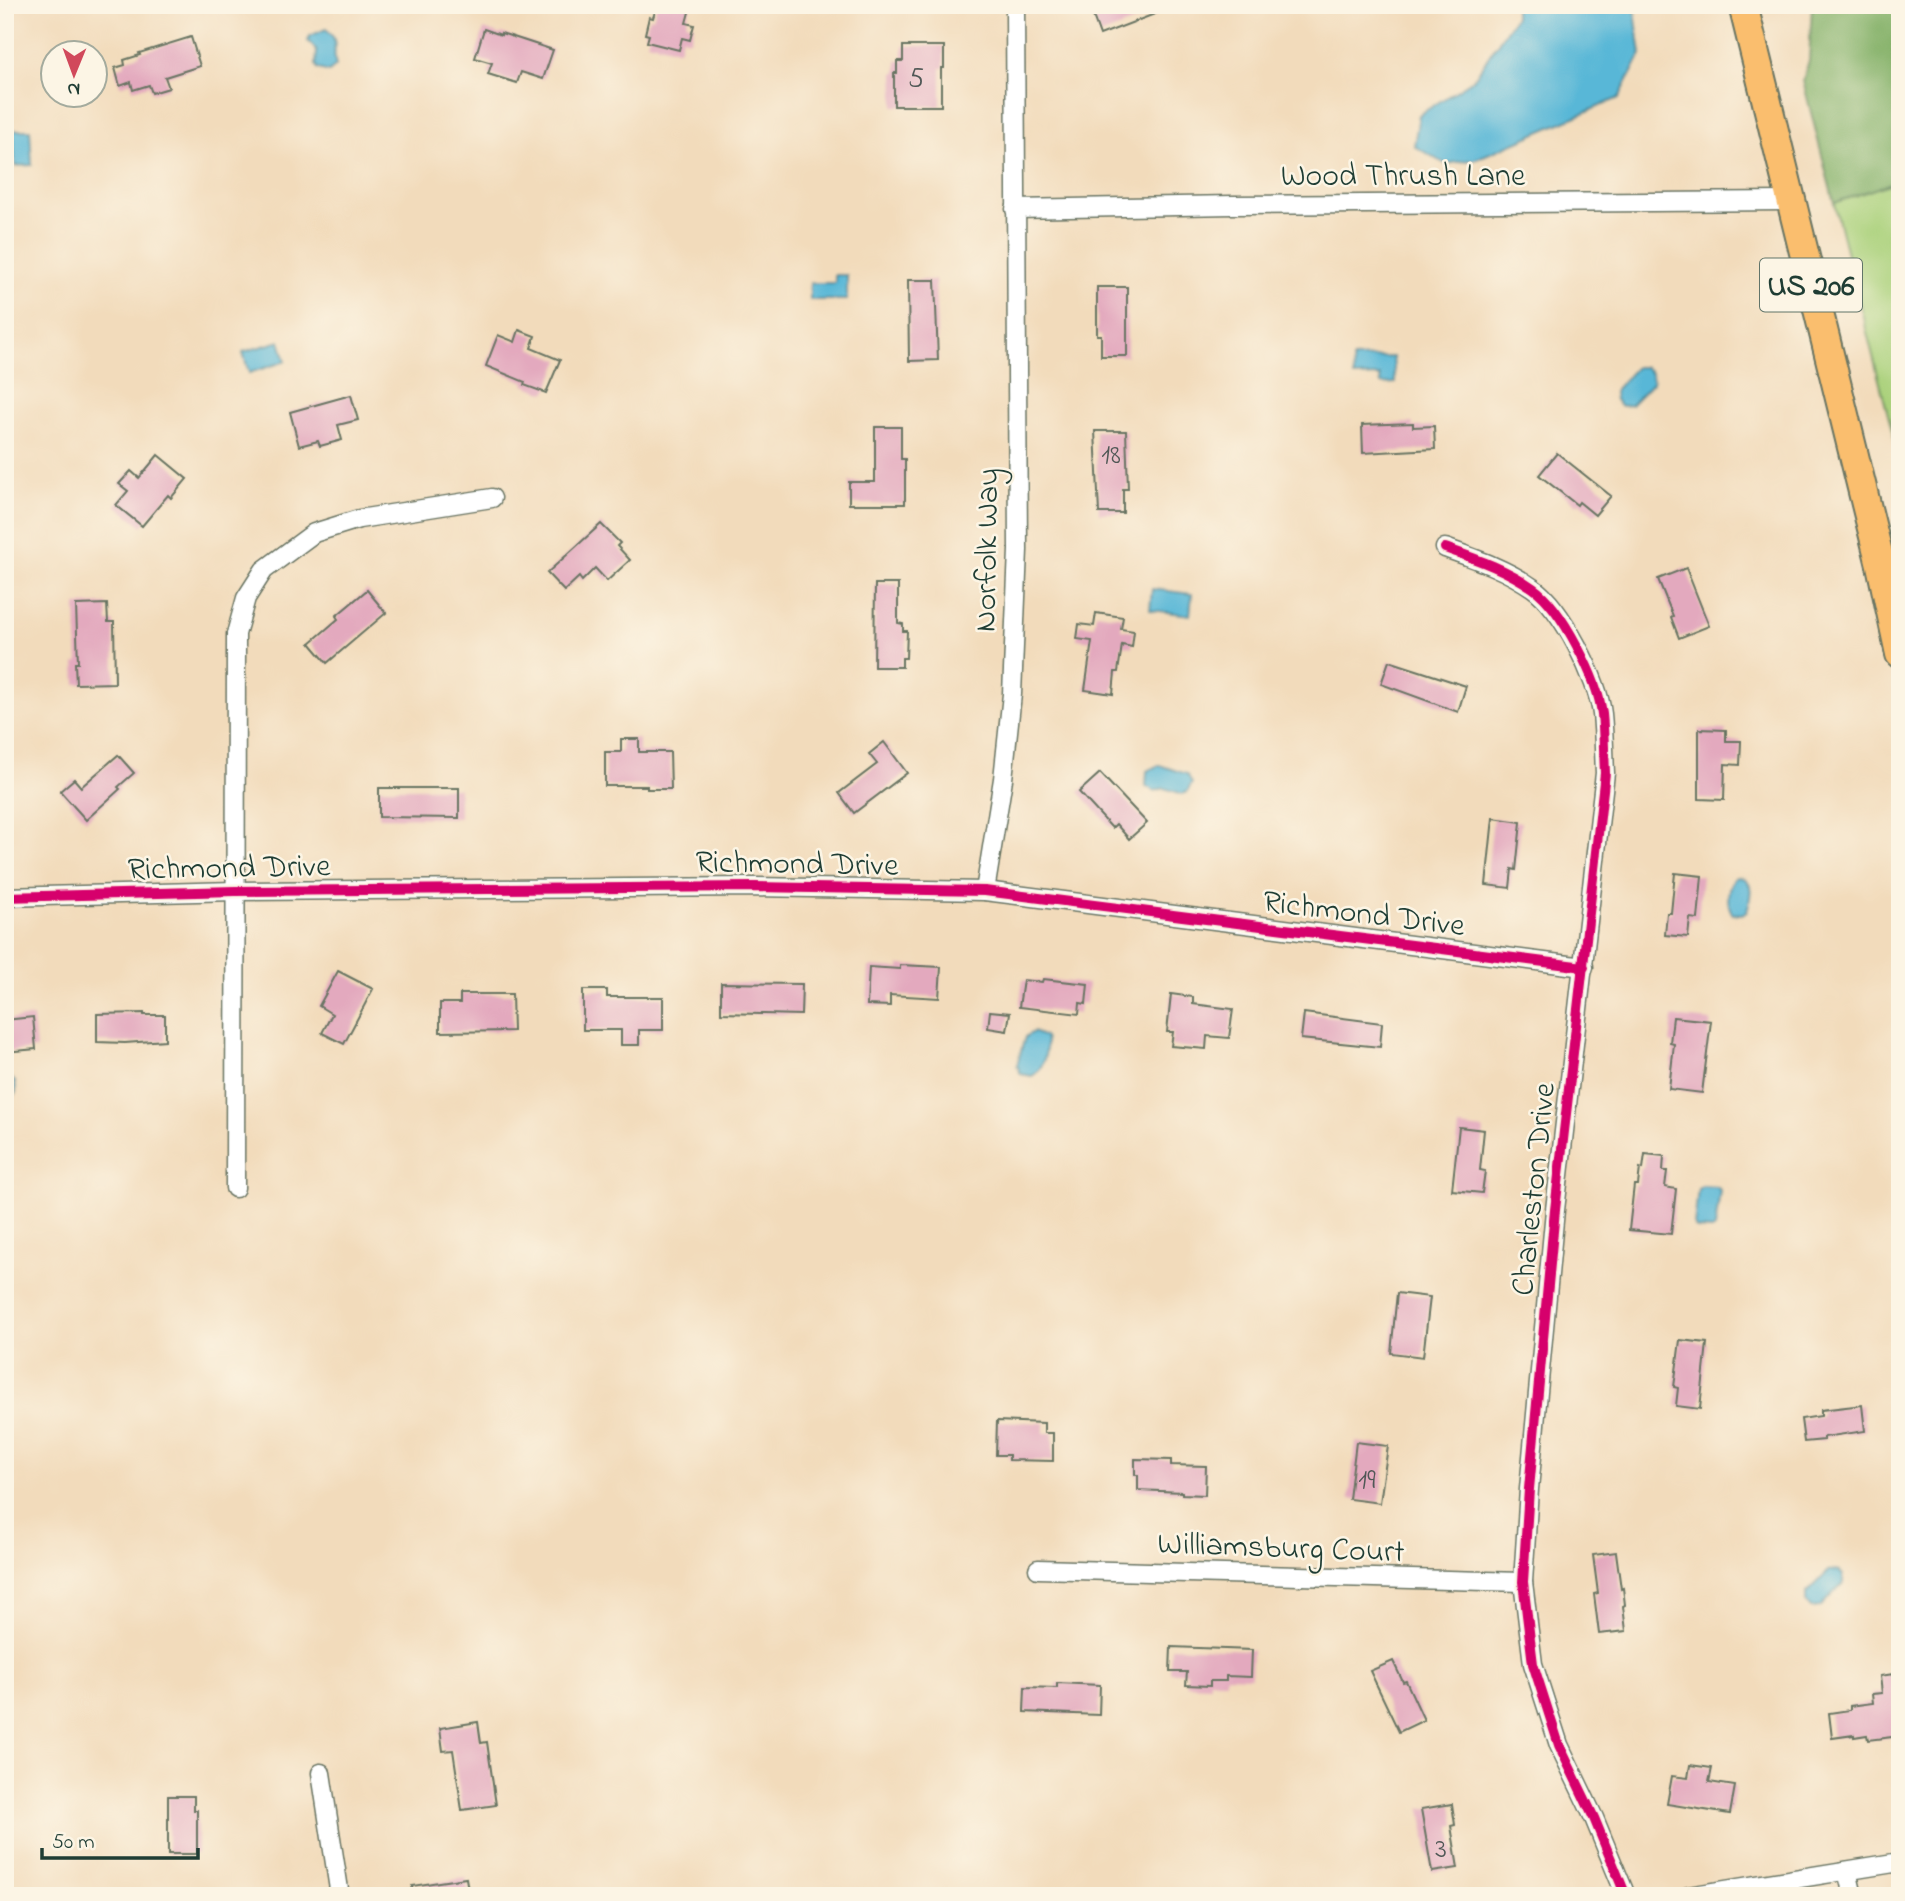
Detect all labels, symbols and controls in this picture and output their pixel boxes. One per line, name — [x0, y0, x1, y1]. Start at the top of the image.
north arrow — [38, 38, 108, 108]
house number: 5 — [908, 59, 924, 100]
text: N — [67, 75, 80, 102]
street label: Wood Thrush Lane — [1281, 154, 1526, 201]
road number: US 206 — [1760, 258, 1862, 312]
house number: 18 — [1101, 436, 1121, 477]
street label: Norfolk Way — [964, 468, 1013, 632]
street label: Richmond Drive — [695, 840, 899, 891]
street label: Richmond Drive — [127, 844, 332, 895]
street label: Richmond Drive — [1260, 880, 1468, 951]
street label: Charleston Drive — [1501, 1080, 1570, 1298]
house number: 19 — [1358, 1461, 1376, 1502]
street label: Williamsburg Court — [1156, 1522, 1406, 1577]
scale bar — [42, 1817, 198, 1861]
text: 50 m — [52, 1828, 95, 1858]
house number: 3 — [1435, 1830, 1447, 1871]

